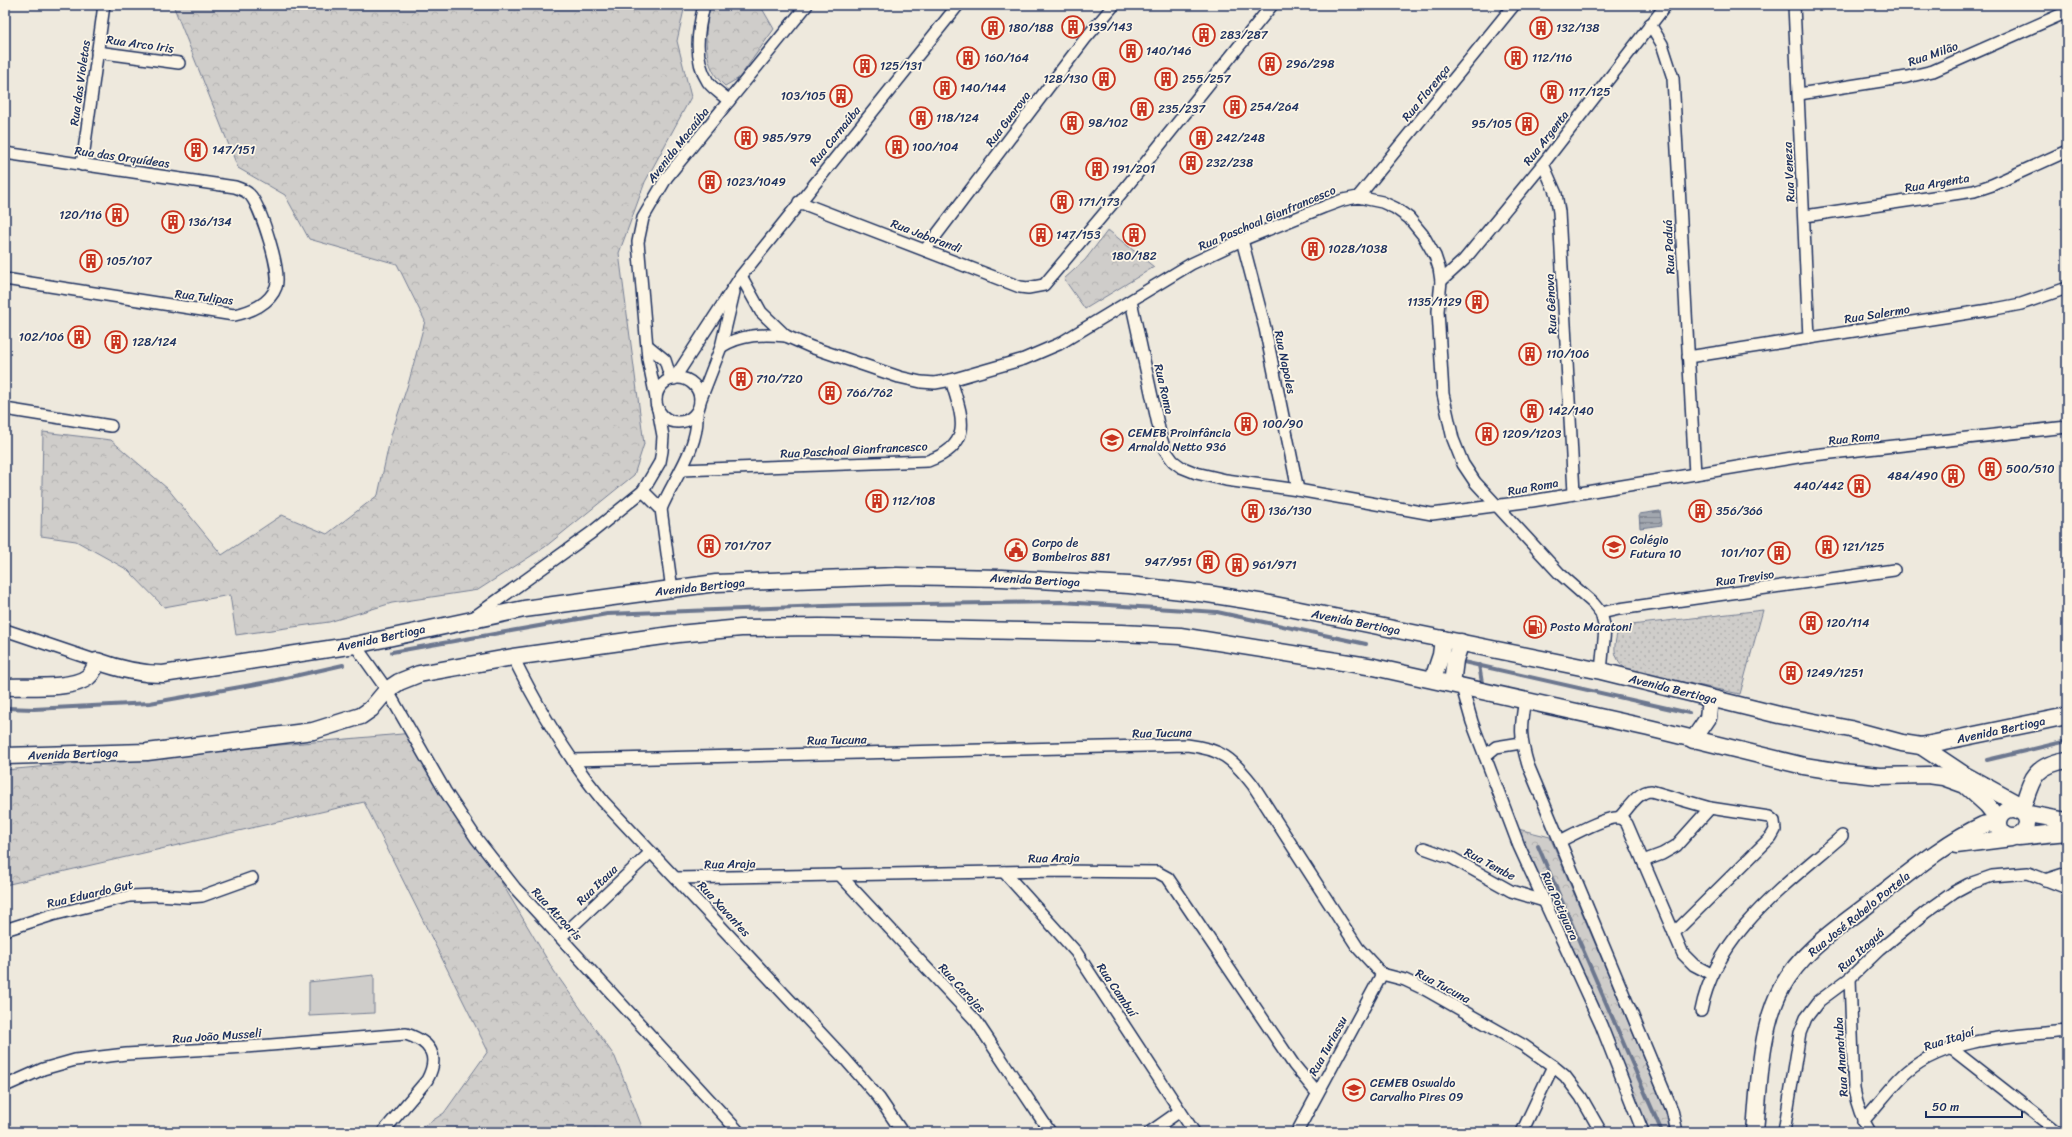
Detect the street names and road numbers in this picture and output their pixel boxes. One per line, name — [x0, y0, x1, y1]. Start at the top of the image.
street label: Rua Arco Iris — [105, 28, 176, 60]
street label: Rua Milão — [1905, 35, 1961, 73]
street label: Rua das Violetas — [63, 38, 97, 127]
street label: Rua Florença — [1396, 59, 1457, 126]
street label: Rua Guarova — [980, 86, 1036, 152]
street label: Rua Carnaúba — [804, 100, 867, 171]
street label: Avenida Macaúba — [641, 102, 715, 189]
street label: Rua Argenta — [1517, 106, 1575, 170]
street label: Rua das Orquídeas — [73, 139, 171, 175]
street label: Rua Veneza — [1776, 140, 1802, 203]
street label: Rua Argenta — [1903, 167, 1971, 199]
street label: Rua Paschoal Gianfrancesco — [1195, 179, 1339, 257]
street label: Rua Jaborandi — [887, 212, 965, 260]
street label: Rua Paduá — [1657, 219, 1681, 275]
street label: Rua Gênova — [1538, 273, 1564, 335]
street label: Rua Tulipas — [174, 283, 234, 311]
street label: Rua Salermo — [1843, 298, 1911, 330]
street label: Rua Napoles — [1268, 328, 1302, 396]
street label: Rua Roma — [1148, 362, 1180, 416]
street label: Rua Roma — [1827, 424, 1881, 452]
street label: Rua Paschoal Gianfrancesco — [780, 435, 928, 465]
street label: Rua Roma — [1506, 472, 1560, 502]
street label: Rua Treviso — [1714, 563, 1776, 593]
street label: Avenida Bertioga — [988, 567, 1081, 593]
street label: Avenida Bertioga — [653, 571, 746, 603]
street label: Avenida Bertioga — [1309, 602, 1402, 641]
street label: Avenida Bertioga — [334, 618, 427, 658]
street label: Avenida Bertioga — [1626, 667, 1719, 711]
street label: Avenida Bertioga — [1954, 710, 2047, 750]
street label: Rua Tucuna — [1132, 721, 1193, 745]
street label: Rua Tucuna — [807, 728, 868, 752]
street label: Avenida Bertioga — [27, 741, 118, 767]
street label: Rua Tembe — [1460, 841, 1520, 887]
street label: Rua Araja — [1028, 847, 1080, 869]
street label: Rua Araja — [704, 853, 756, 875]
street label: Rua Itaua — [571, 859, 624, 911]
street label: Rua José Rabelo Portela — [1803, 866, 1915, 962]
street label: Rua Potiguara — [1535, 868, 1585, 944]
street label: Rua Eduardo Gut — [45, 873, 135, 915]
street label: Rua Xavantes — [692, 876, 756, 943]
street label: Rua Atroaris — [526, 882, 588, 946]
street label: Rua Itaguá — [1832, 923, 1890, 977]
street label: Rua Carajas — [933, 958, 991, 1018]
street label: Rua Cambuí — [1091, 958, 1144, 1023]
street label: Rua Tucuna — [1412, 962, 1475, 1010]
street label: Rua Turiassu — [1302, 1011, 1354, 1080]
street label: Rua Ananatuba — [1827, 1017, 1855, 1097]
street label: Rua Itajaí — [1921, 1020, 1979, 1058]
street label: Rua João Musseli — [172, 1022, 263, 1050]

